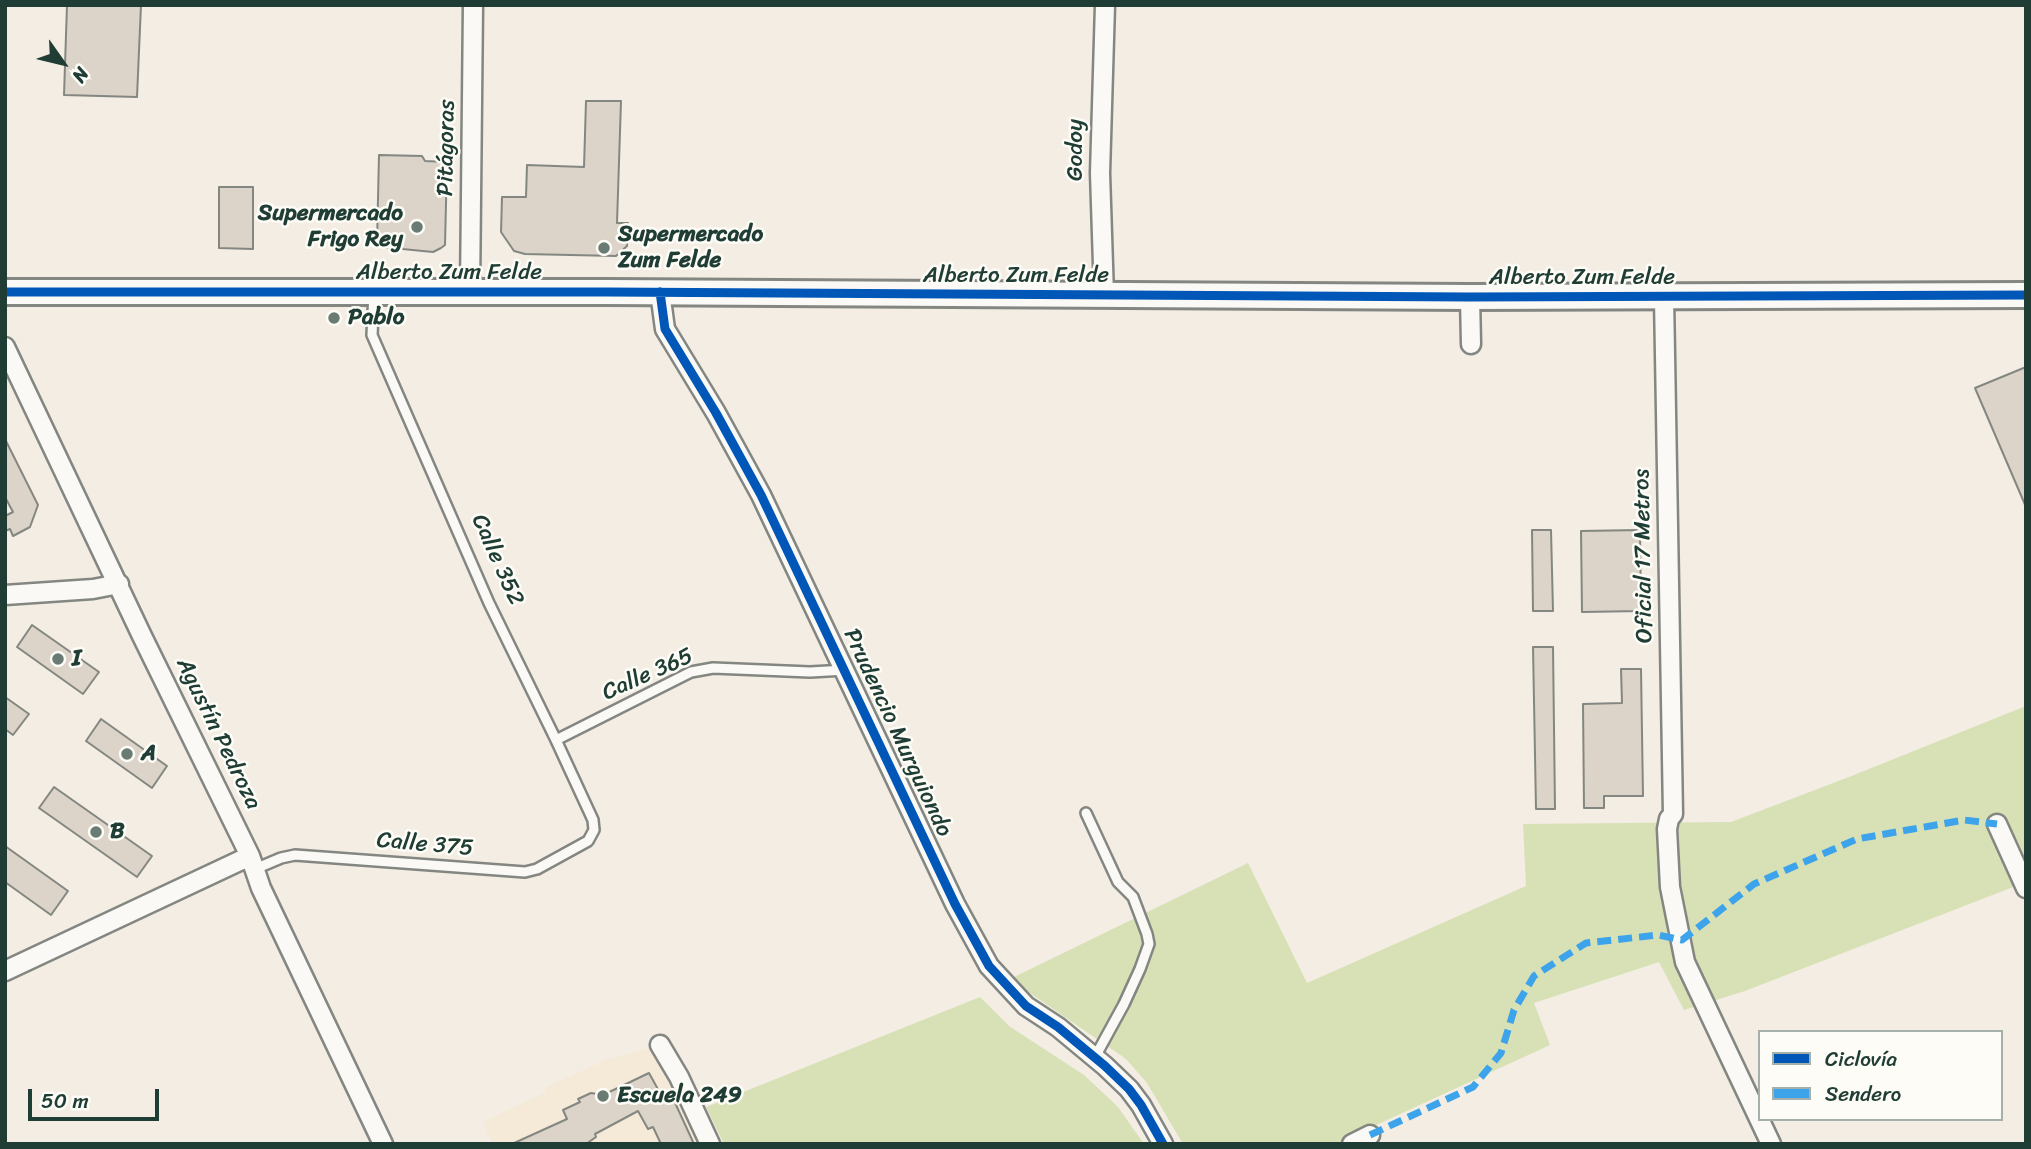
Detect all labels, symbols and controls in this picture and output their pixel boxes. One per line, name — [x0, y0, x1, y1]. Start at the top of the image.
north arrow — [28, 28, 98, 98]
text: N — [63, 60, 98, 90]
street label: Pitágoras — [432, 99, 462, 197]
street label: Godoy — [1062, 119, 1090, 181]
place label: Supermercado Frigo Rey — [258, 200, 403, 254]
marker: Supermercado Frigo Rey — [409, 219, 425, 235]
place label: Supermercado Zum Felde — [618, 221, 763, 275]
marker: Supermercado Zum Felde — [596, 240, 612, 256]
street label: Alberto Zum Felde — [356, 259, 542, 287]
street label: Alberto Zum Felde — [923, 262, 1109, 290]
street label: Alberto Zum Felde — [1489, 264, 1675, 292]
place label: Pablo — [348, 304, 404, 332]
marker: Pablo — [326, 310, 342, 326]
street label: Oficial 17 Metros — [1629, 469, 1659, 643]
street label: Calle 352 — [465, 510, 529, 610]
street label: Prudencio Murguiondo — [837, 625, 957, 841]
street label: Calle 365 — [598, 643, 698, 707]
place label: I — [72, 645, 81, 673]
marker: I — [50, 651, 66, 667]
street label: Agustín Pedroza — [169, 654, 267, 814]
place label: A — [141, 740, 156, 768]
marker: A — [119, 746, 135, 762]
place label: B — [110, 818, 125, 846]
marker: B — [88, 824, 104, 840]
street label: Calle 375 — [376, 827, 474, 863]
legend — [1758, 1030, 2003, 1121]
text: Ciclovía — [1825, 1040, 1897, 1078]
text: Sendero — [1825, 1075, 1901, 1113]
scale bar — [32, 1076, 163, 1120]
text: 50 m — [41, 1082, 89, 1120]
place label: Escuela 249 — [617, 1082, 742, 1110]
marker: Escuela 249 — [595, 1088, 611, 1104]

